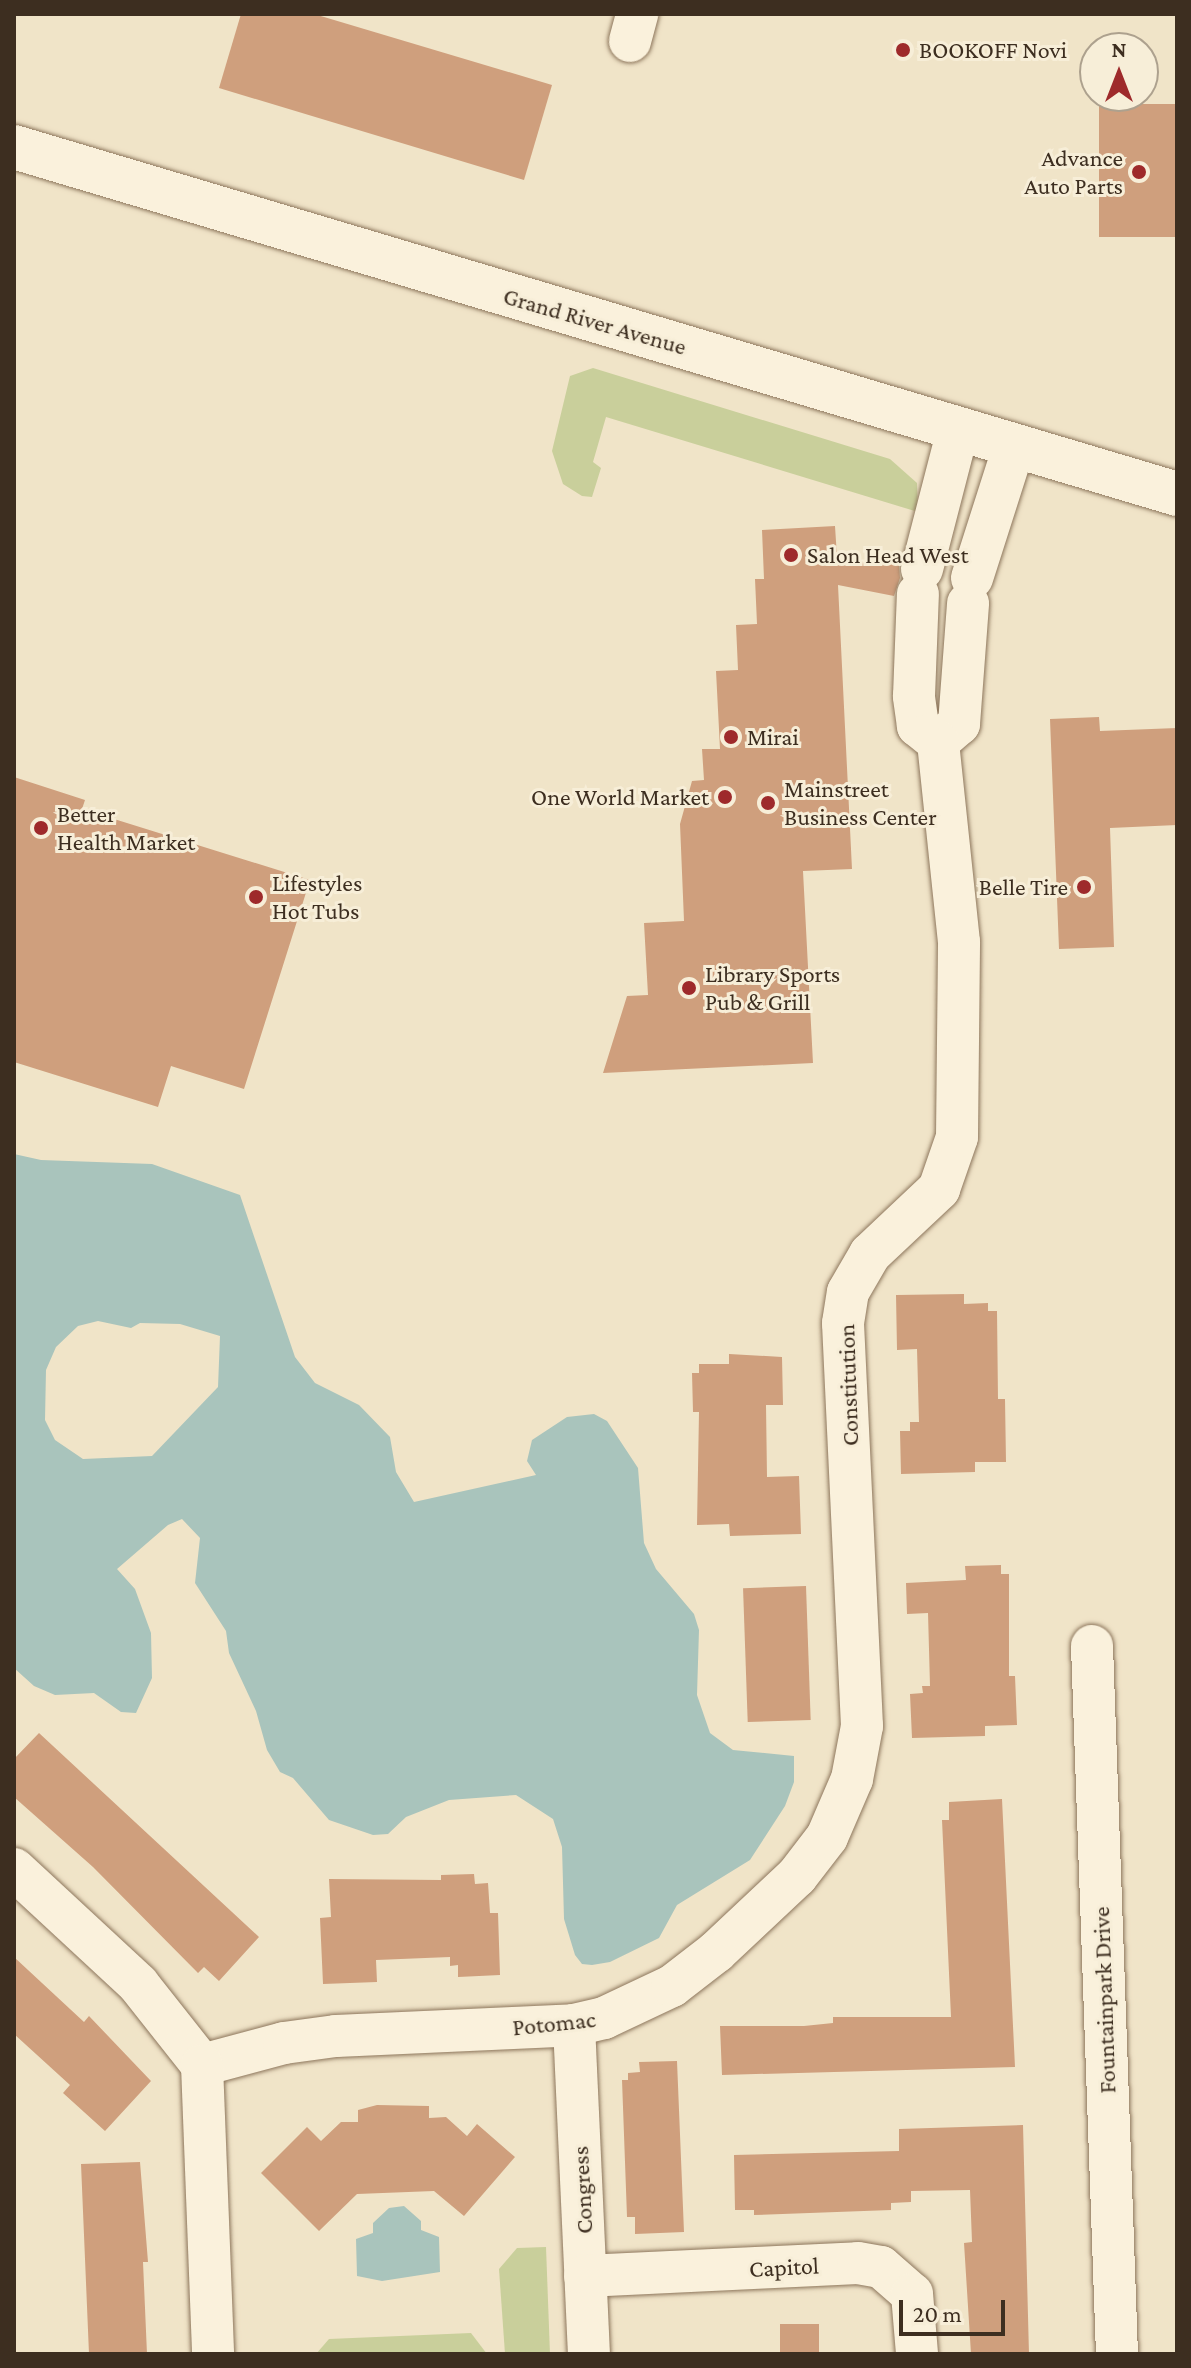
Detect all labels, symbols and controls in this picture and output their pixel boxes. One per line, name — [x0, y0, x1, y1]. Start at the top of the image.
north arrow — [1079, 32, 1159, 112]
place label: BOOKOFF Novi — [919, 36, 1067, 64]
text: N — [1112, 37, 1127, 62]
marker: BOOKOFF Novi — [894, 41, 912, 59]
place label: Advance Auto Parts — [1024, 144, 1123, 200]
marker: Advance Auto Parts — [1130, 163, 1148, 181]
street label: Grand River Avenue — [500, 281, 690, 361]
place label: Salon Head West — [807, 541, 968, 569]
marker: Salon Head West — [782, 546, 800, 564]
place label: Mirai — [747, 723, 799, 751]
marker: Mirai — [722, 728, 740, 746]
place label: Mainstreet Business Center — [784, 775, 937, 831]
place label: One World Market — [531, 783, 709, 811]
marker: One World Market — [716, 788, 734, 806]
marker: Mainstreet Business Center — [759, 794, 777, 812]
place label: Better Health Market — [57, 800, 195, 856]
marker: Better Health Market — [32, 819, 50, 837]
place label: Lifestyles Hot Tubs — [272, 869, 362, 925]
place label: Belle Tire — [979, 873, 1068, 901]
marker: Belle Tire — [1075, 878, 1093, 896]
marker: Lifestyles Hot Tubs — [247, 888, 265, 906]
place label: Library Sports Pub & Grill — [705, 960, 840, 1016]
marker: Library Sports Pub & Grill — [680, 979, 698, 997]
street label: Constitution — [831, 1323, 865, 1447]
street label: Fountainpark Drive — [1086, 1906, 1122, 2094]
street label: Potomac — [511, 2004, 597, 2042]
street label: Congress — [565, 2145, 599, 2235]
street label: Capitol — [748, 2251, 820, 2283]
scale bar — [903, 2284, 1009, 2334]
text: 20 m — [913, 2300, 962, 2327]

